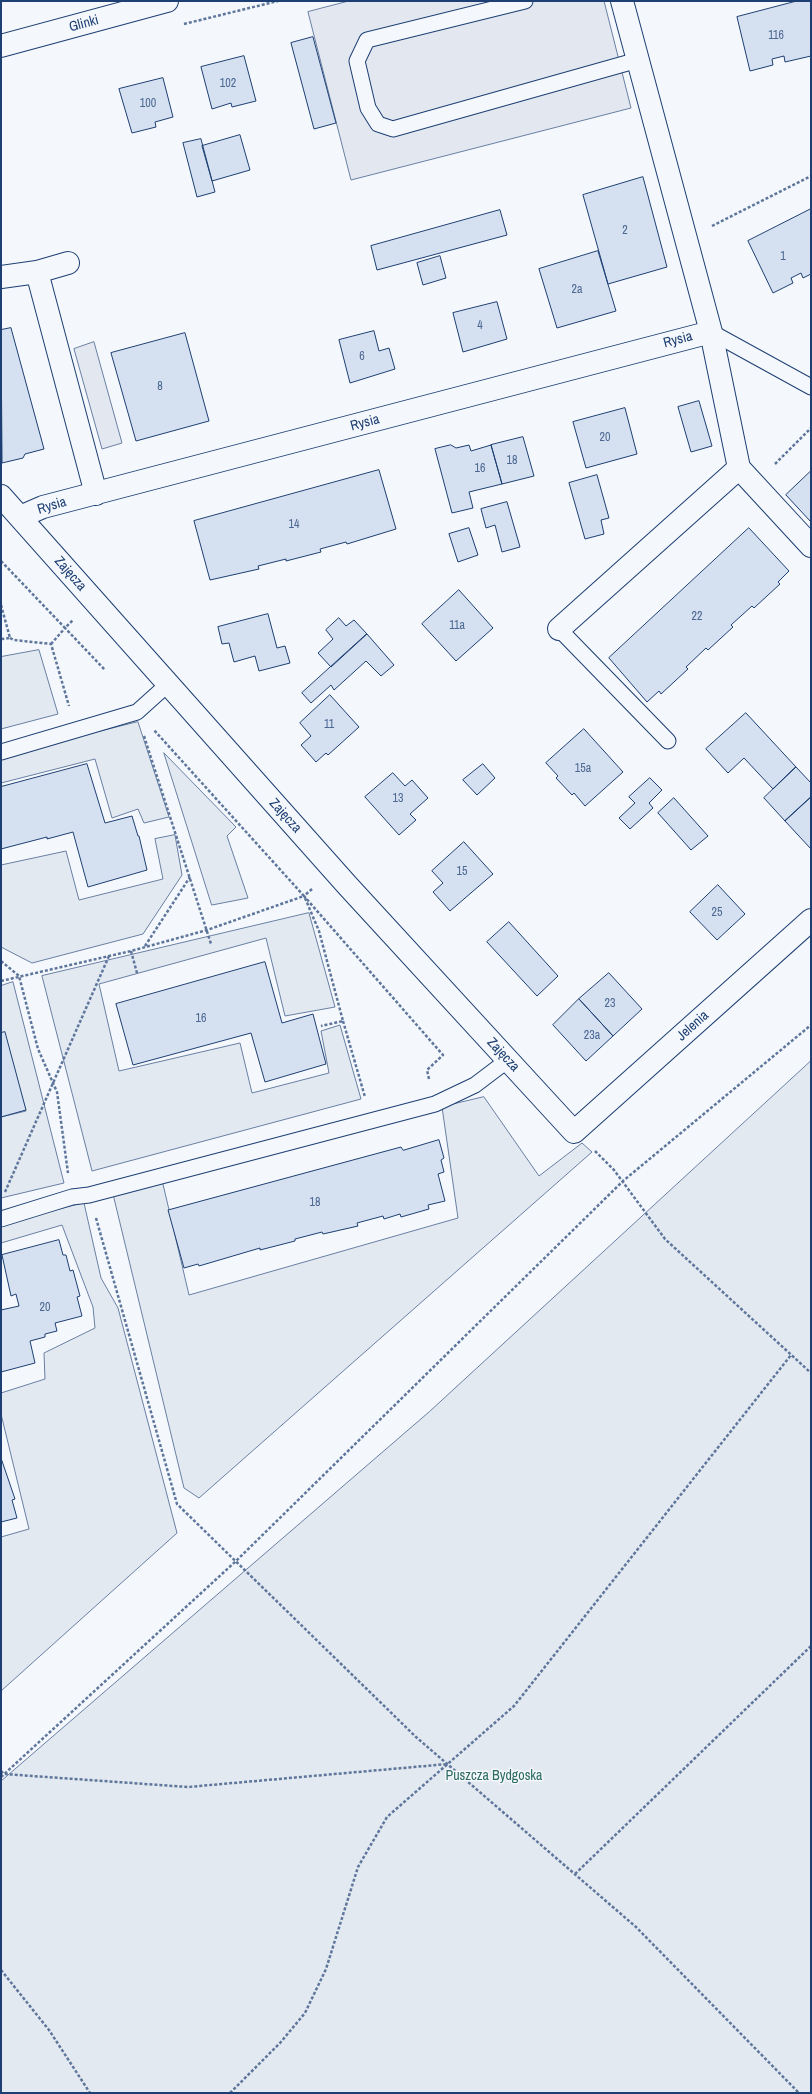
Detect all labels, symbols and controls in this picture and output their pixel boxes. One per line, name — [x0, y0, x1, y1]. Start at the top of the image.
street label: Glinki — [67, 12, 101, 36]
house number: 116 — [768, 29, 784, 43]
house number: 102 — [220, 77, 236, 91]
house number: 100 — [140, 97, 156, 111]
house number: 2 — [622, 224, 628, 238]
house number: 1 — [780, 250, 786, 264]
house number: 2a — [572, 283, 582, 297]
house number: 4 — [477, 319, 483, 333]
street label: Rysia — [662, 328, 694, 352]
house number: 6 — [359, 350, 365, 364]
house number: 8 — [157, 380, 163, 394]
street label: Rysia — [349, 411, 381, 435]
house number: 20 — [600, 431, 610, 445]
house number: 18 — [507, 454, 517, 468]
house number: 16 — [475, 462, 485, 476]
street label: Rysia — [36, 494, 68, 518]
house number: 14 — [289, 518, 299, 532]
street label: Zajęcza — [50, 553, 90, 595]
house number: 22 — [692, 610, 702, 624]
house number: 11a — [449, 619, 465, 633]
house number: 11 — [324, 718, 334, 732]
house number: 15a — [575, 762, 591, 776]
house number: 13 — [393, 792, 403, 806]
street label: Zajęcza — [265, 795, 305, 837]
house number: 15 — [457, 865, 467, 879]
house number: 25 — [712, 906, 722, 920]
house number: 23 — [605, 997, 615, 1011]
street label: Jelenia — [674, 1007, 712, 1045]
house number: 16 — [196, 1012, 206, 1026]
house number: 23a — [584, 1029, 600, 1043]
street label: Zajęcza — [483, 1035, 523, 1075]
house number: 18 — [310, 1196, 320, 1210]
house number: 20 — [40, 1301, 50, 1315]
park label: Puszcza Bydgoska — [446, 1768, 542, 1784]

